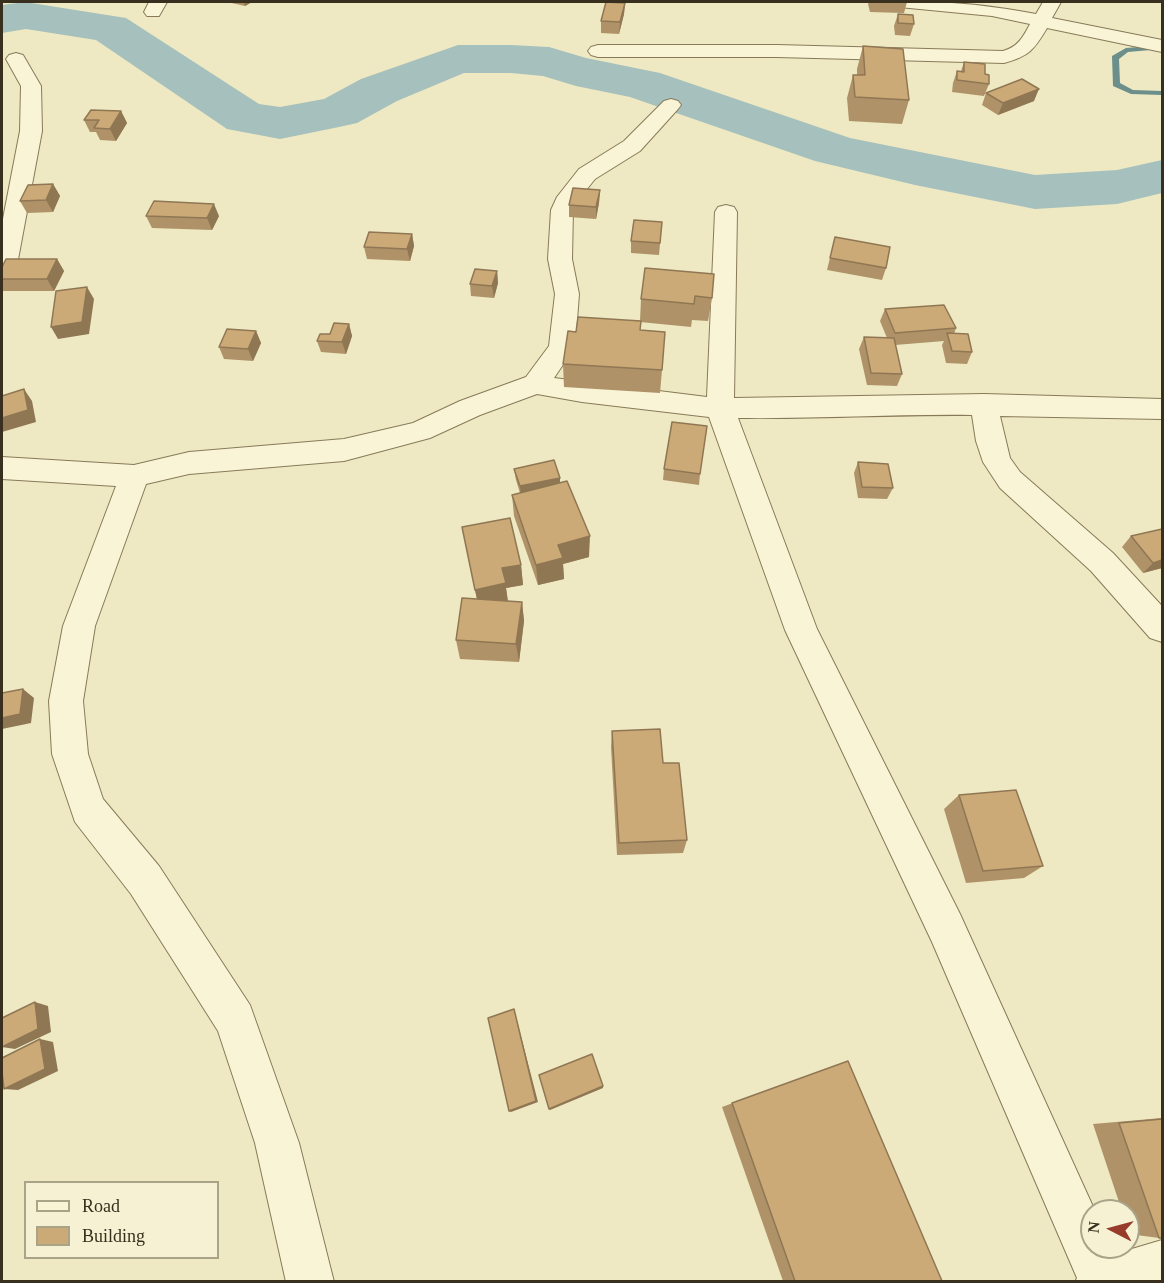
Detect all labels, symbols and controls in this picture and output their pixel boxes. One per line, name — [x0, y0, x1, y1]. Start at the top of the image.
legend — [24, 1181, 219, 1259]
text: Road — [82, 1196, 120, 1216]
north arrow — [1080, 1199, 1140, 1259]
text: N — [1085, 1221, 1103, 1234]
text: Building — [82, 1226, 145, 1246]

